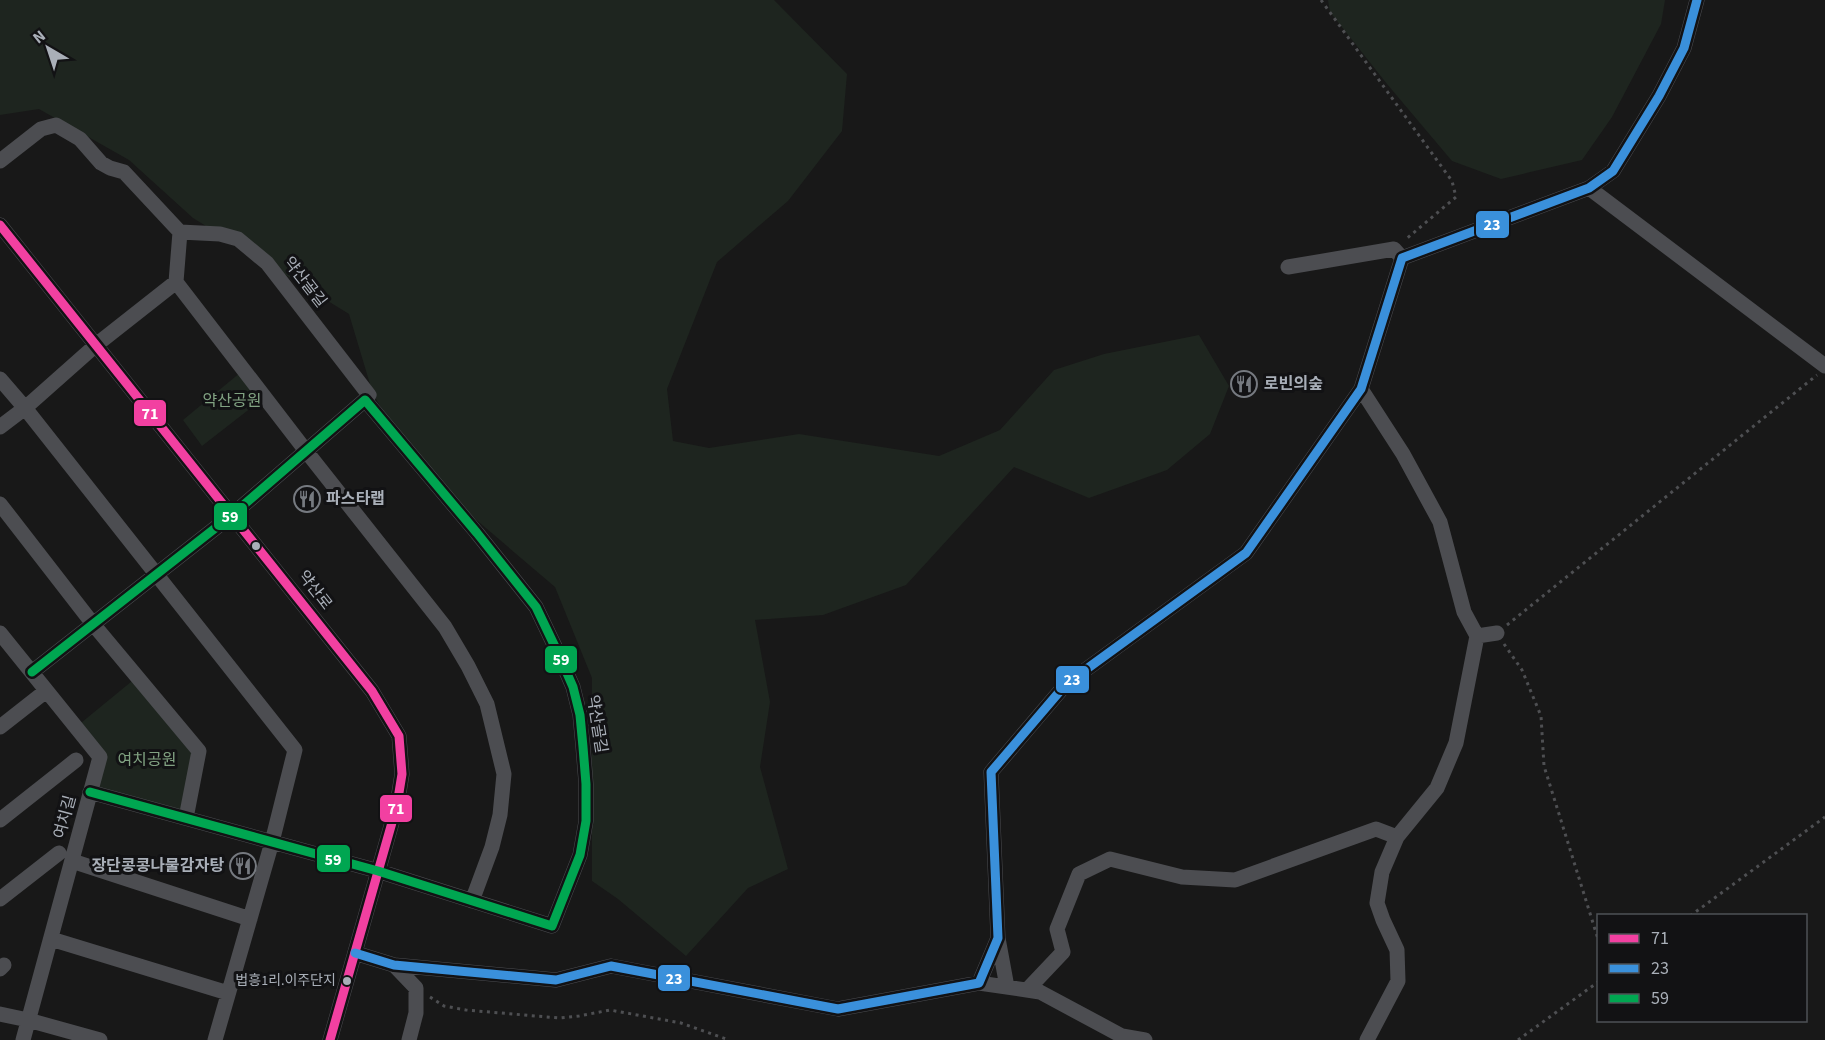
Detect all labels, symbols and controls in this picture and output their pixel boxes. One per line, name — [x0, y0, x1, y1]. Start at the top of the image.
north arrow — [18, 18, 78, 78]
text: N — [28, 25, 50, 49]
line badge: 23 — [1475, 210, 1510, 239]
text: 23 — [1484, 214, 1500, 236]
street label: 약산골길 — [278, 252, 332, 312]
restaurant icon: 로빈의숲 — [1229, 369, 1259, 399]
place label: 로빈의숲 — [1264, 373, 1323, 395]
park label: 약산공원 — [203, 390, 261, 412]
line badge: 71 — [133, 399, 167, 427]
text: 71 — [142, 403, 158, 425]
restaurant icon: 파스타랩 — [292, 484, 322, 514]
place label: 파스타랩 — [326, 488, 385, 510]
line badge: 59 — [213, 502, 248, 531]
text: 59 — [222, 506, 238, 528]
unlabelled marker — [250, 540, 262, 552]
street label: 약산로 — [293, 566, 337, 614]
line badge: 59 — [544, 645, 578, 674]
text: 59 — [553, 649, 569, 671]
line badge: 23 — [1055, 665, 1090, 694]
text: 23 — [1064, 669, 1080, 691]
street label: 약산골길 — [582, 693, 612, 755]
park label: 여치공원 — [118, 749, 176, 771]
street label: 여치길 — [49, 793, 81, 841]
line badge: 71 — [379, 794, 413, 823]
text: 71 — [388, 798, 404, 820]
line badge: 59 — [316, 844, 351, 873]
text: 59 — [325, 849, 341, 871]
restaurant icon: 장단콩콩나물감자탕 — [228, 851, 258, 881]
place label: 장단콩콩나물감자탕 — [92, 855, 224, 877]
legend — [1597, 914, 1807, 1022]
text: 71 — [1651, 926, 1669, 951]
text: 23 — [1651, 956, 1669, 981]
line badge: 23 — [657, 964, 691, 992]
text: 23 — [666, 968, 682, 990]
place label: 법흥1리.이주단지 — [235, 971, 336, 991]
marker: 법흥1리.이주단지 — [341, 975, 353, 987]
text: 59 — [1651, 986, 1669, 1011]

